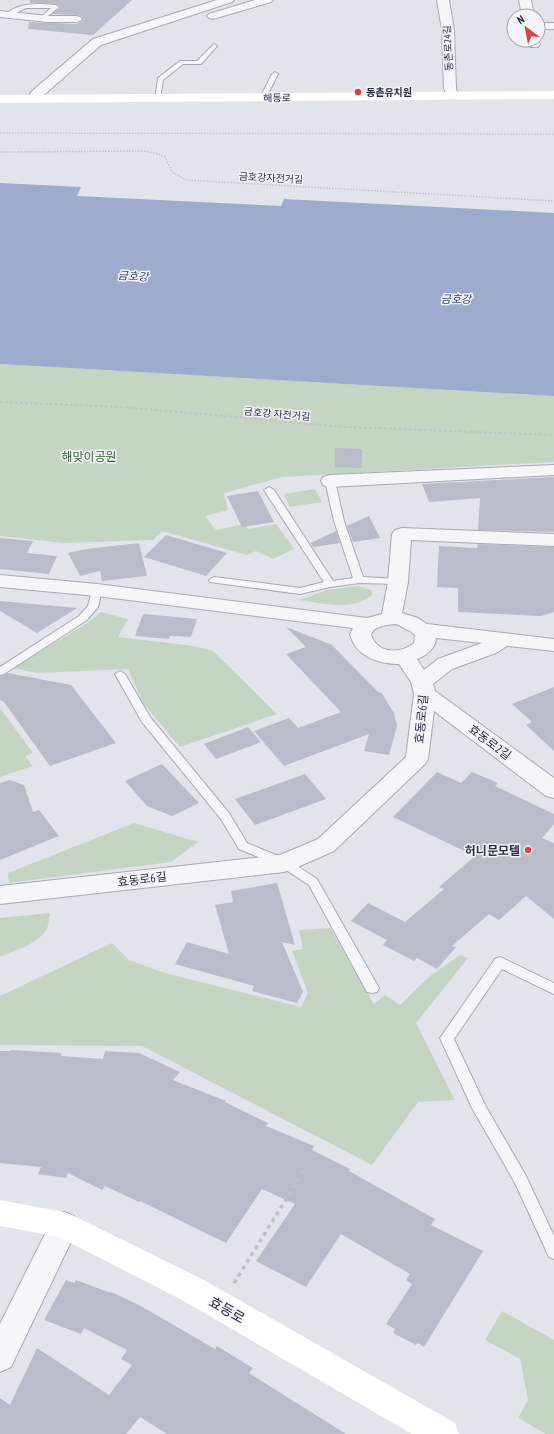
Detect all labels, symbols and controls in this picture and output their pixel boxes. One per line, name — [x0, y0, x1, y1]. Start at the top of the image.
north arrow — [506, 8, 546, 48]
text: N — [514, 12, 527, 27]
street label: 동촌로24길 — [440, 25, 456, 71]
place label: 동촌유치원 — [366, 86, 412, 99]
marker: 동촌유치원 — [353, 87, 363, 97]
street label: 해동로 — [263, 91, 291, 105]
street label: 금호강자전거길 — [239, 170, 303, 186]
water label: 금호강 — [117, 268, 150, 284]
water label: 금호강 — [441, 292, 473, 306]
street label: 금호강 자전거길 — [243, 405, 311, 423]
park label: 해맞이공원 — [61, 449, 117, 464]
street label: 효동로6길 — [411, 694, 431, 744]
street label: 효동로2길 — [466, 721, 514, 763]
place label: 허니문모텔 — [465, 843, 520, 858]
marker: 허니문모텔 — [523, 845, 533, 855]
street label: 효동로6길 — [116, 869, 168, 889]
street label: 효동로 — [206, 1293, 248, 1328]

